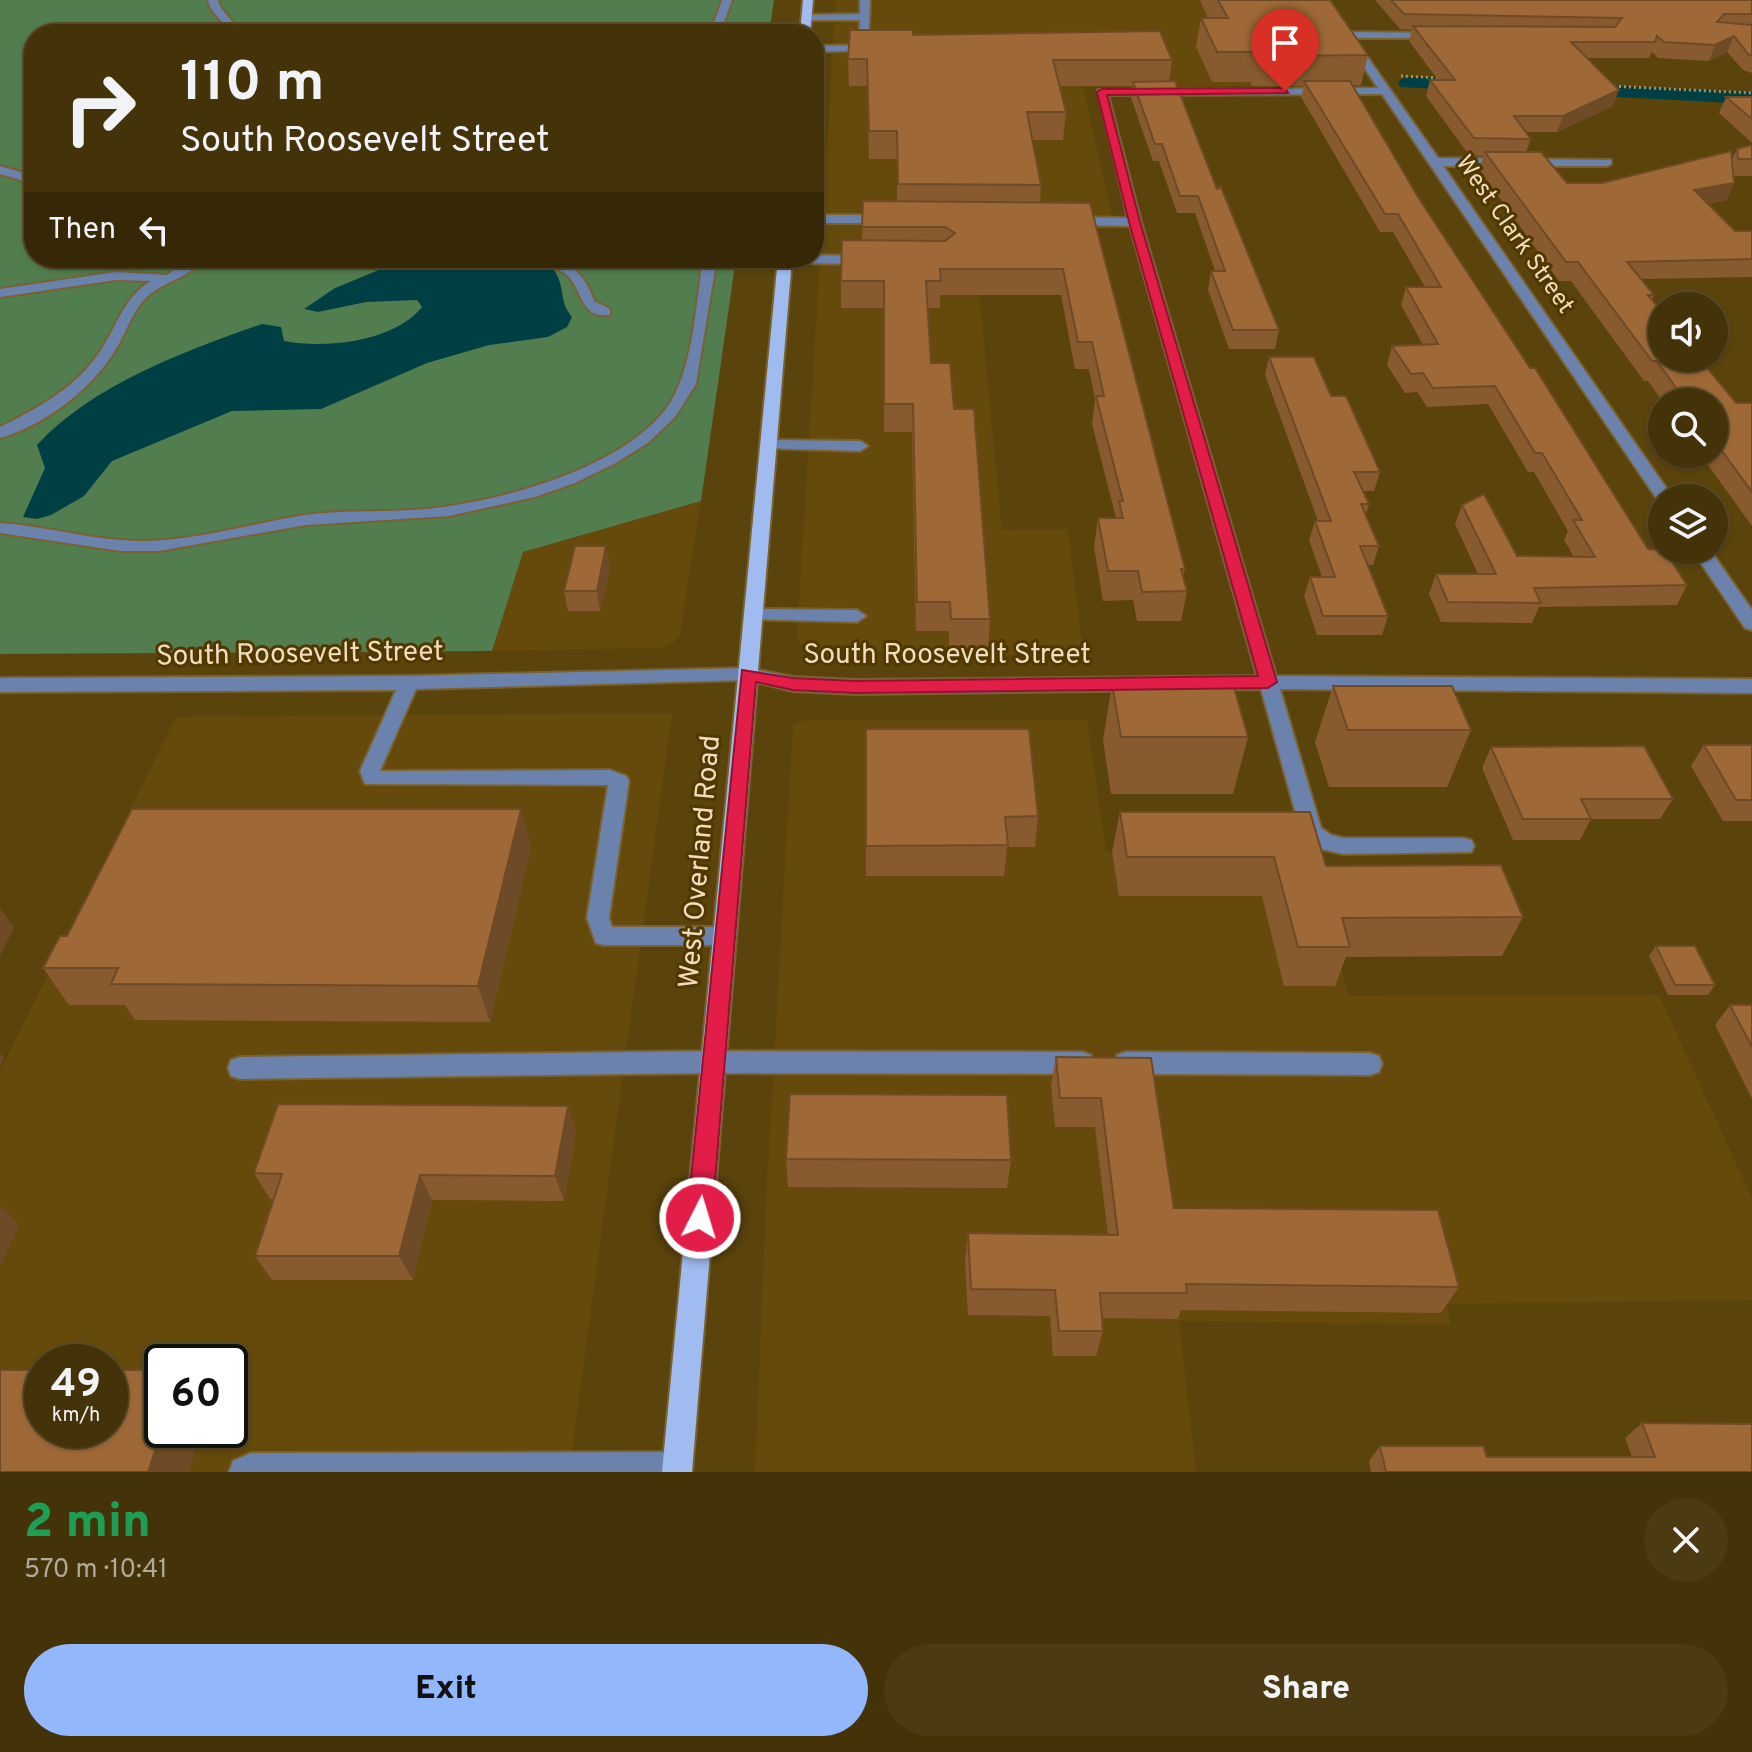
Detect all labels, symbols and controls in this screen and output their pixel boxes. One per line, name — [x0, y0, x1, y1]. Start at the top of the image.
pin — [1251, 9, 1319, 91]
icon: arrive — [1263, 21, 1307, 65]
text: 110 m — [180, 50, 325, 120]
icon: right — [48, 56, 152, 160]
text: South Roosevelt Street — [180, 119, 550, 165]
street label: West Clark Street — [1448, 150, 1580, 320]
icon: left — [132, 208, 176, 252]
text: Then — [48, 212, 116, 249]
map controls — [1648, 292, 1728, 564]
button: sound — [1648, 292, 1728, 372]
button: search — [1648, 388, 1728, 468]
button: layers — [1648, 484, 1728, 564]
street label: South Roosevelt Street — [156, 634, 444, 676]
street label: South Roosevelt Street — [803, 638, 1091, 674]
street label: West Overland Road — [672, 734, 730, 990]
position arrow — [658, 1176, 742, 1260]
speed limit sign: 60 — [144, 1344, 248, 1448]
text: 49 — [51, 1361, 101, 1411]
text: km/h — [52, 1403, 100, 1429]
text: 2 min — [24, 1494, 151, 1554]
button: close — [1644, 1498, 1728, 1582]
text: 570 m · 10:41 — [24, 1554, 168, 1587]
button: Exit — [24, 1644, 868, 1736]
button: Share — [884, 1644, 1728, 1736]

